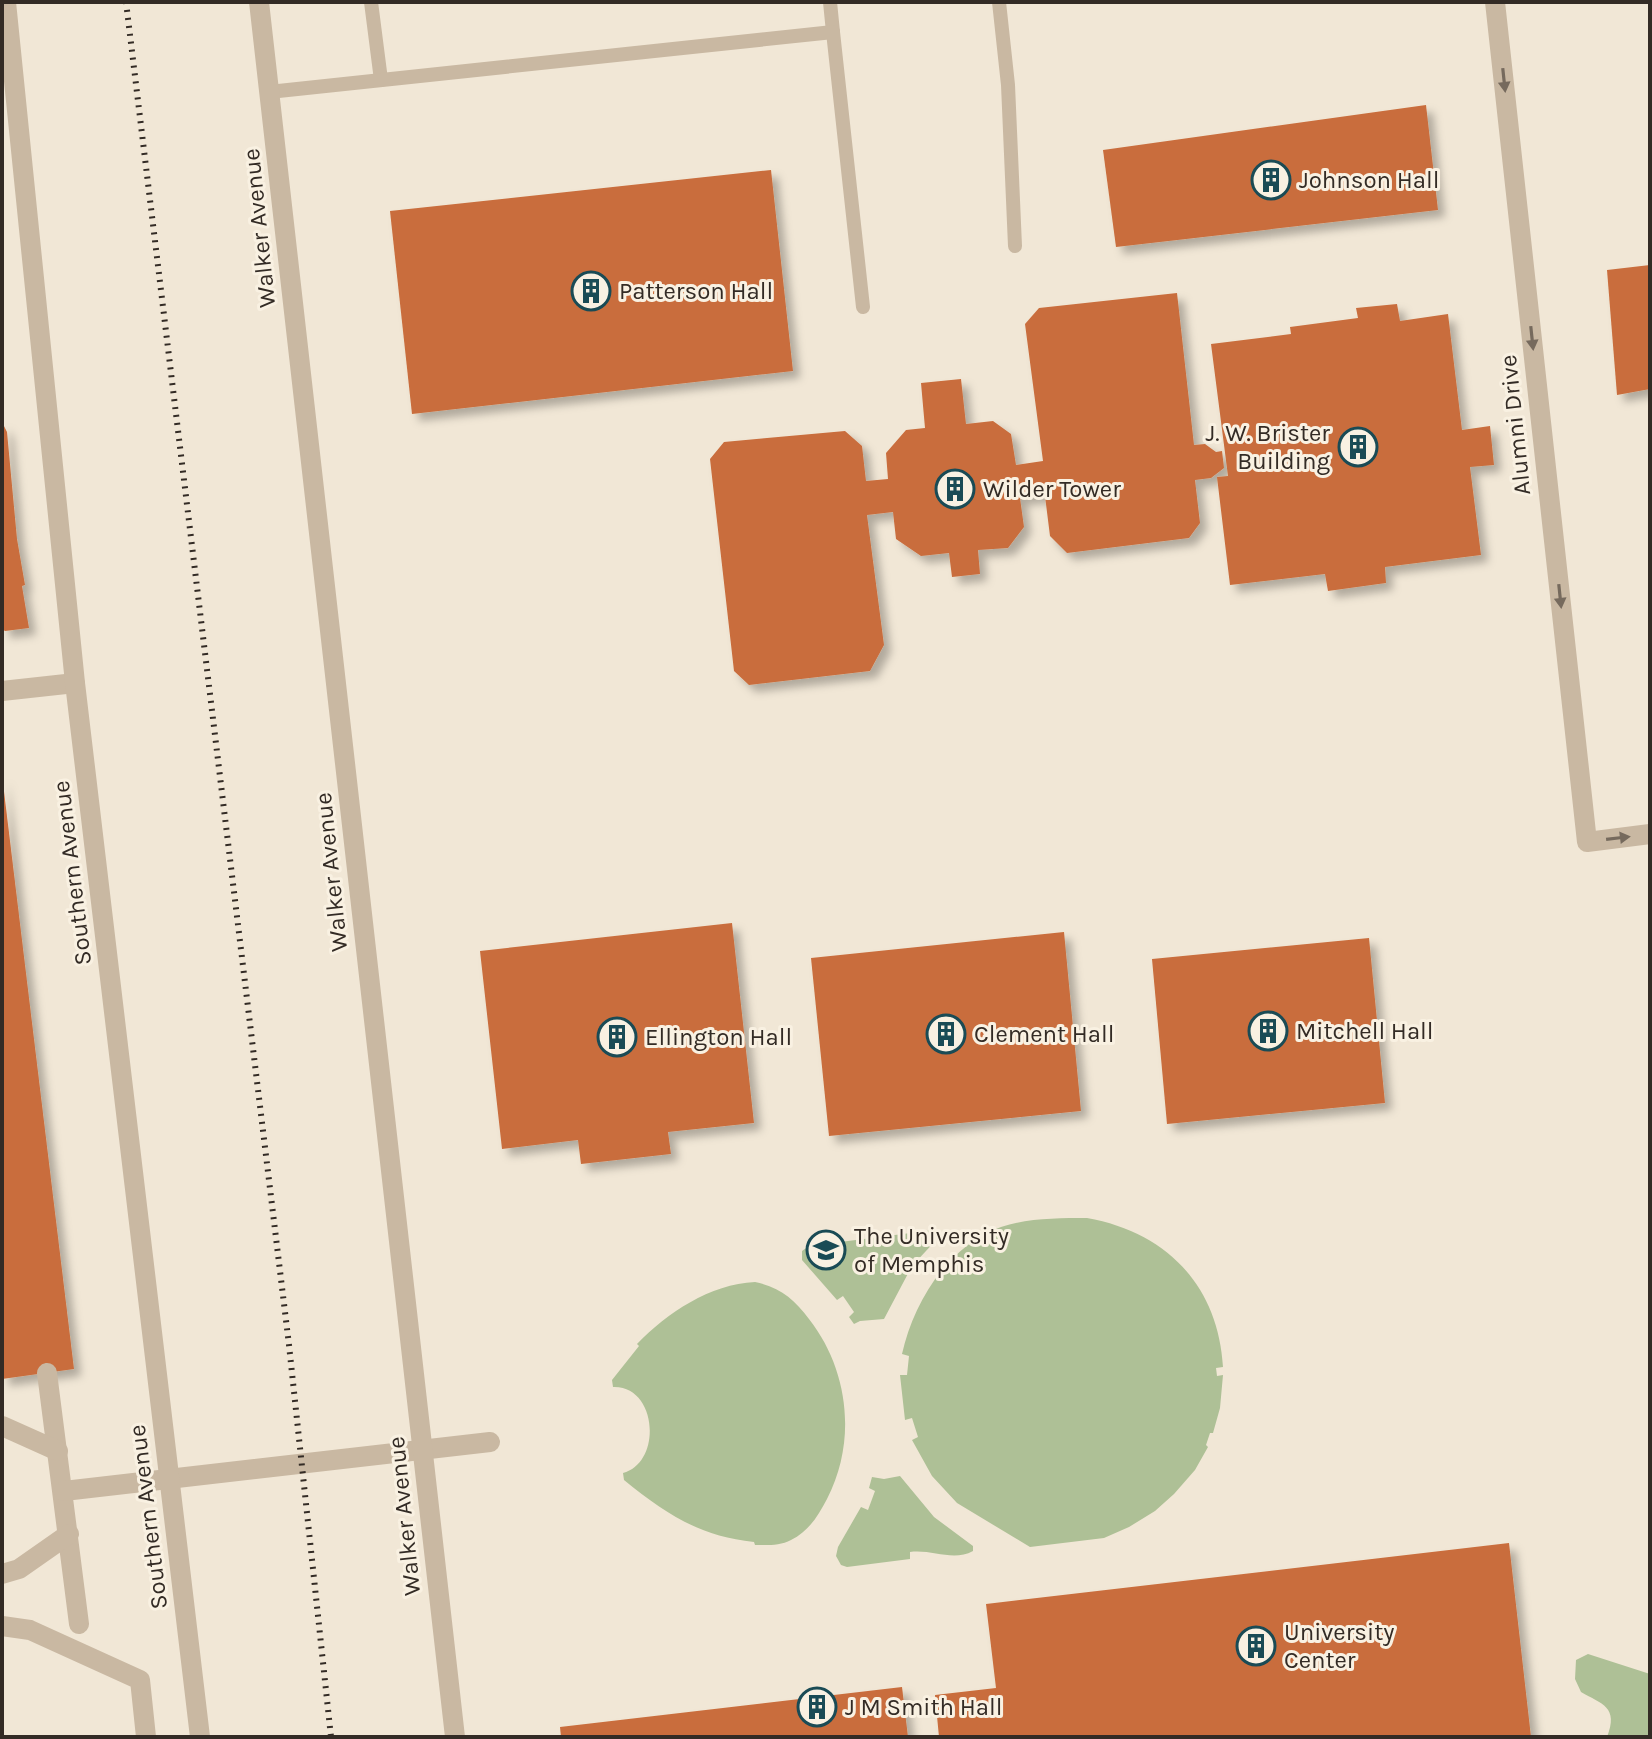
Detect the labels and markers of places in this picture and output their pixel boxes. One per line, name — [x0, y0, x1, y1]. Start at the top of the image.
building icon: Johnson Hall — [1250, 159, 1292, 201]
place label: Johnson Hall — [1299, 166, 1439, 194]
building icon: Patterson Hall — [570, 270, 612, 312]
place label: Patterson Hall — [619, 277, 773, 305]
place label: J. W. Brister Building — [1206, 419, 1330, 475]
building icon: J. W. Brister Building — [1337, 426, 1379, 468]
building icon: Wilder Tower — [934, 468, 976, 510]
place label: Wilder Tower — [983, 475, 1121, 503]
building icon: Mitchell Hall — [1247, 1010, 1289, 1052]
building icon: Clement Hall — [925, 1013, 967, 1055]
building icon: Ellington Hall — [596, 1016, 638, 1058]
place label: Mitchell Hall — [1296, 1017, 1434, 1045]
place label: Clement Hall — [974, 1020, 1114, 1048]
place label: Ellington Hall — [645, 1023, 792, 1051]
place label: The University of Memphis — [854, 1222, 1009, 1278]
school or university icon: The University of Memphis — [805, 1229, 847, 1271]
place label: University Center — [1284, 1618, 1394, 1674]
building icon: University Center — [1235, 1625, 1277, 1667]
building icon: J M Smith Hall — [796, 1686, 838, 1728]
place label: J M Smith Hall — [845, 1693, 1002, 1721]

